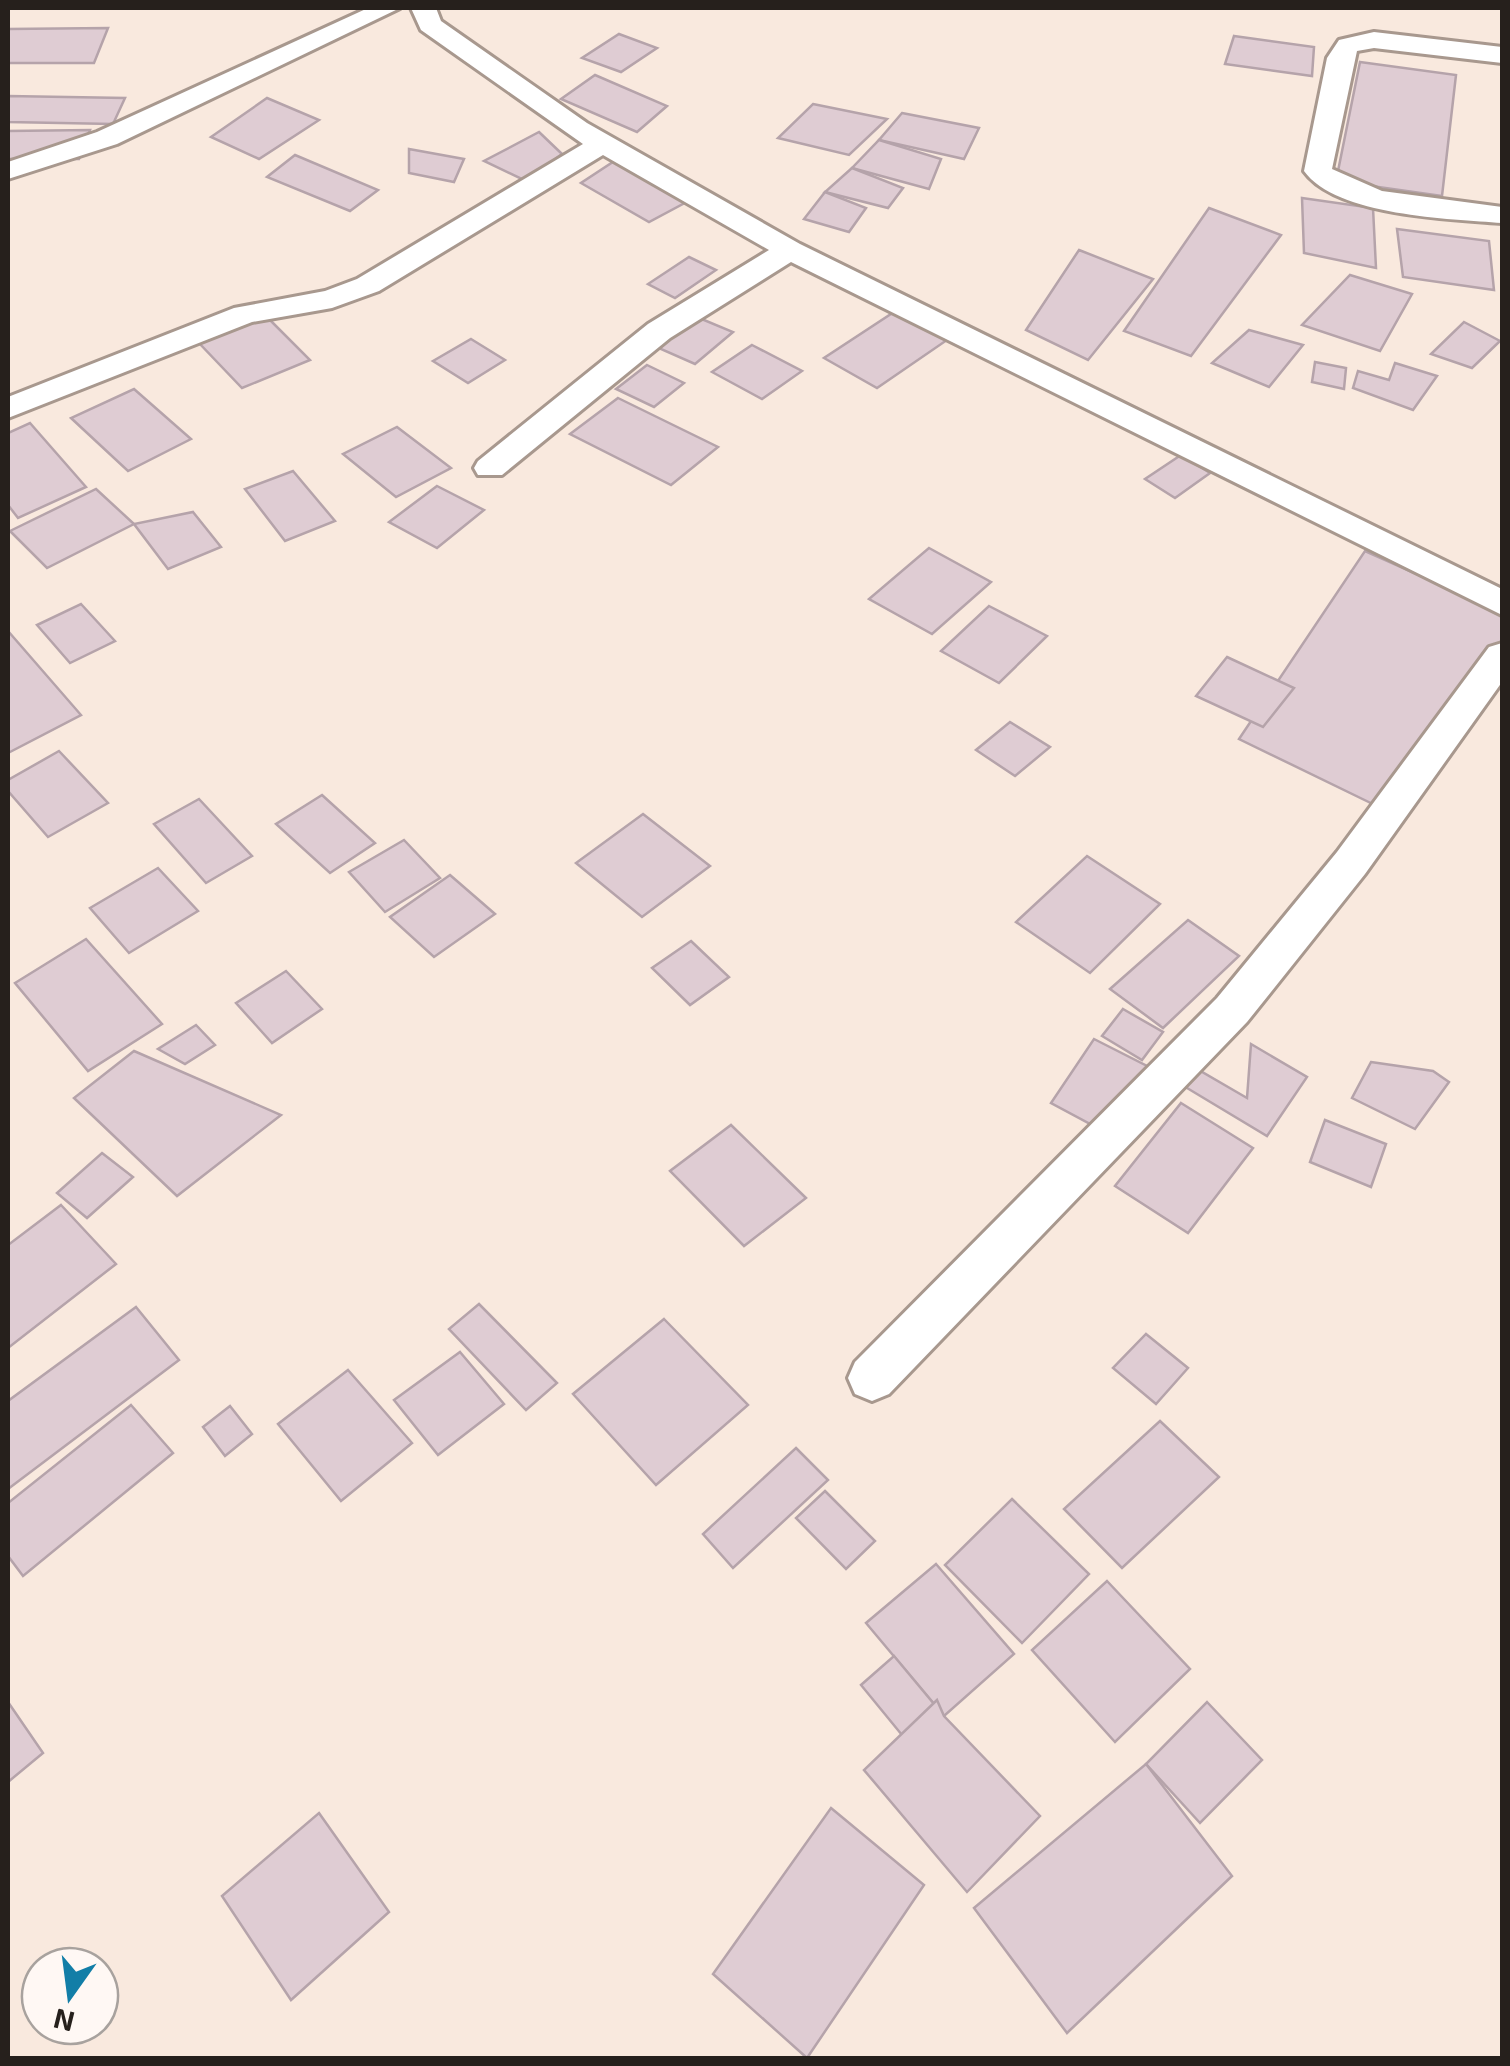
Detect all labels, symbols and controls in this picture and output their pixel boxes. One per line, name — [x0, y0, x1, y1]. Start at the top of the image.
north arrow — [20, 1946, 120, 2046]
text: N — [50, 2002, 78, 2040]

